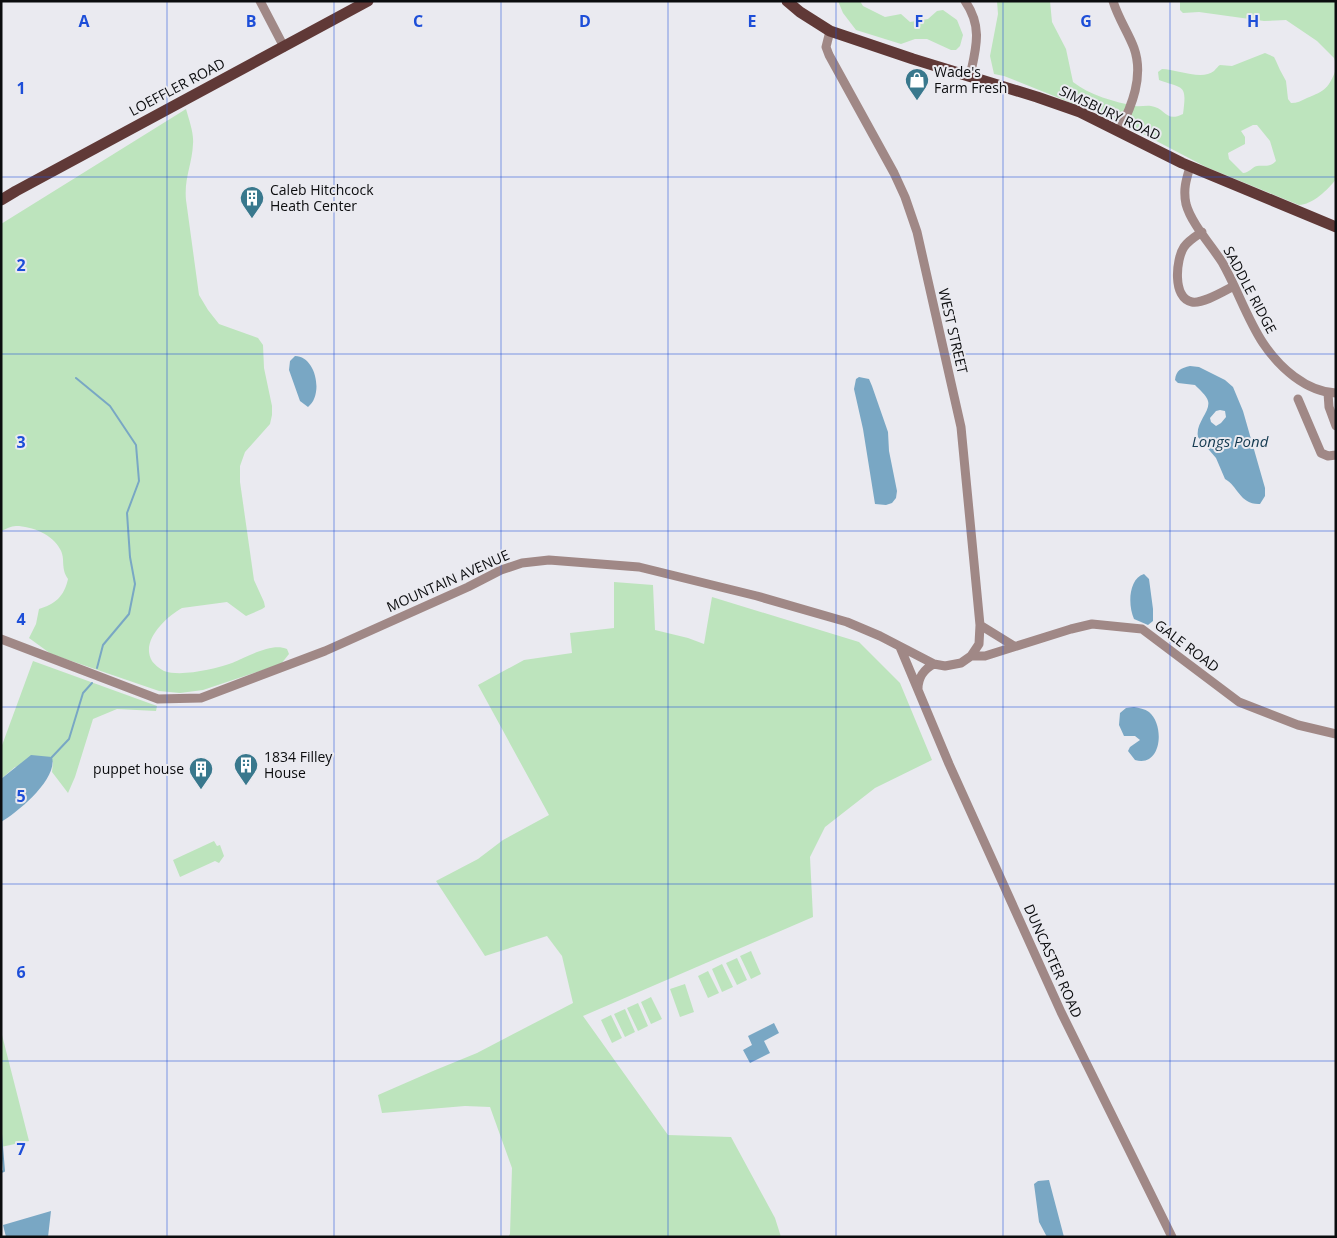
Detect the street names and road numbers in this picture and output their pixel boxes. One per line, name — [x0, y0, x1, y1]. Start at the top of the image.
street label: LOEFFLER ROAD — [125, 53, 228, 120]
street label: SIMSBURY ROAD — [1056, 81, 1164, 144]
street label: SADDLE RIDGE — [1219, 243, 1281, 337]
street label: WEST STREET — [934, 286, 973, 376]
street label: MOUNTAIN AVENUE — [383, 545, 512, 616]
street label: GALE ROAD — [1151, 615, 1223, 676]
street label: DUNCASTER ROAD — [1020, 901, 1087, 1021]

